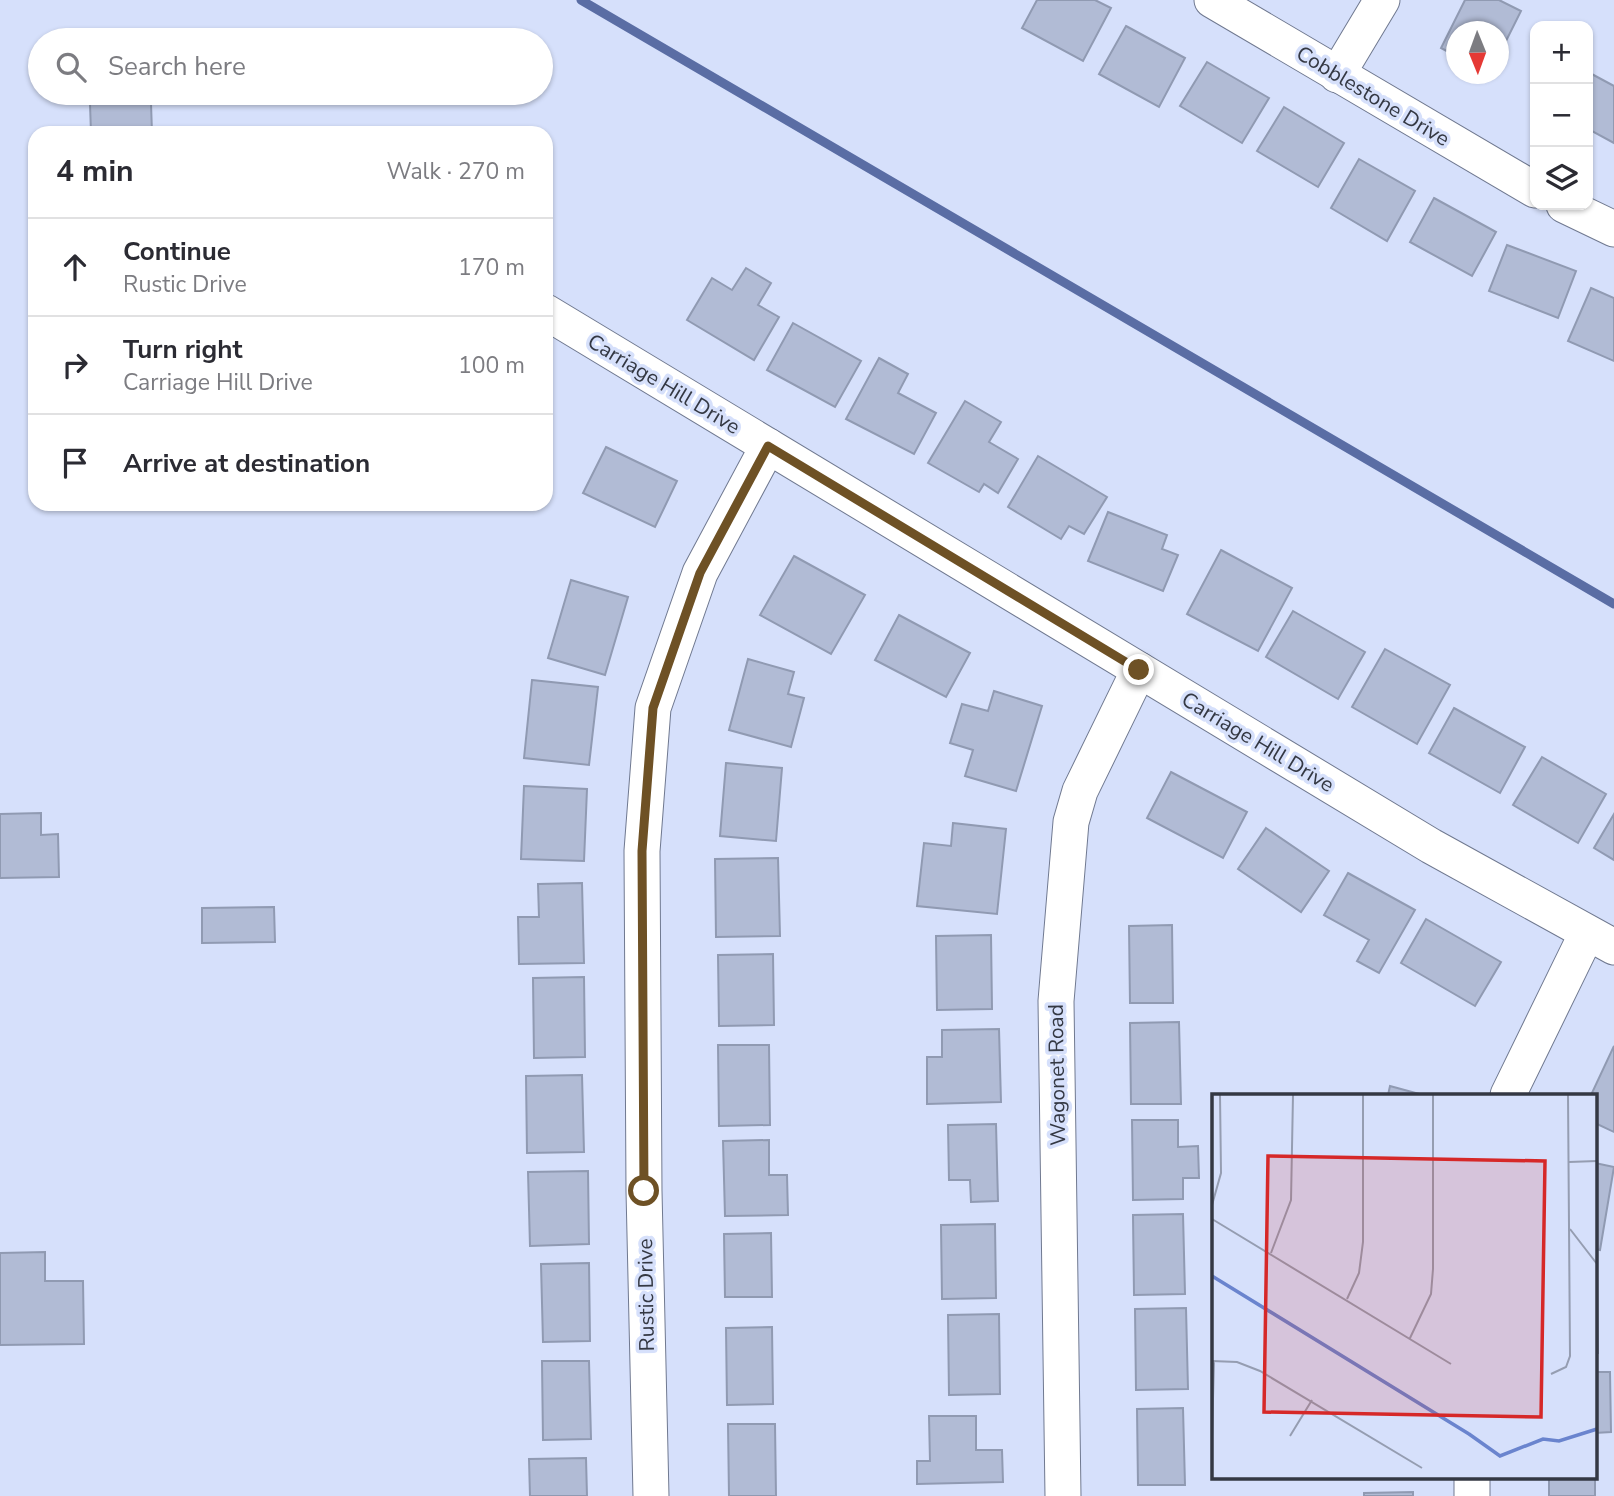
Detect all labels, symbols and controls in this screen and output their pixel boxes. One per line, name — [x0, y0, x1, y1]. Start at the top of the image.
north arrow — [1446, 21, 1509, 84]
map controls — [1530, 21, 1593, 210]
button: + — [1530, 21, 1593, 84]
search box — [28, 28, 553, 105]
street label: Cobblestone Drive — [1291, 39, 1455, 153]
icon: search — [52, 48, 90, 86]
text: Search here — [108, 49, 246, 84]
button: − — [1530, 84, 1593, 147]
button: layers — [1530, 147, 1593, 210]
text: 4 min — [56, 151, 134, 192]
text: Walk · 270 m — [386, 156, 525, 187]
text: Continue — [123, 234, 231, 269]
icon: ahead — [56, 248, 94, 286]
text: 170 m — [458, 252, 525, 283]
text: Rustic Drive — [123, 269, 247, 300]
street label: Carriage Hill Drive — [583, 327, 745, 441]
text: Turn right — [123, 332, 242, 367]
icon: right — [56, 346, 94, 384]
text: 100 m — [458, 350, 525, 381]
text: Carriage Hill Drive — [123, 367, 313, 398]
icon: arrive — [56, 444, 94, 482]
text: Arrive at destination — [123, 446, 370, 481]
route end — [1123, 654, 1154, 685]
street label: Carriage Hill Drive — [1177, 685, 1339, 799]
street label: Wagonet Road — [1042, 1004, 1072, 1146]
inset map — [1212, 1094, 1596, 1478]
route start — [628, 1175, 659, 1206]
street label: Rustic Drive — [631, 1238, 661, 1352]

